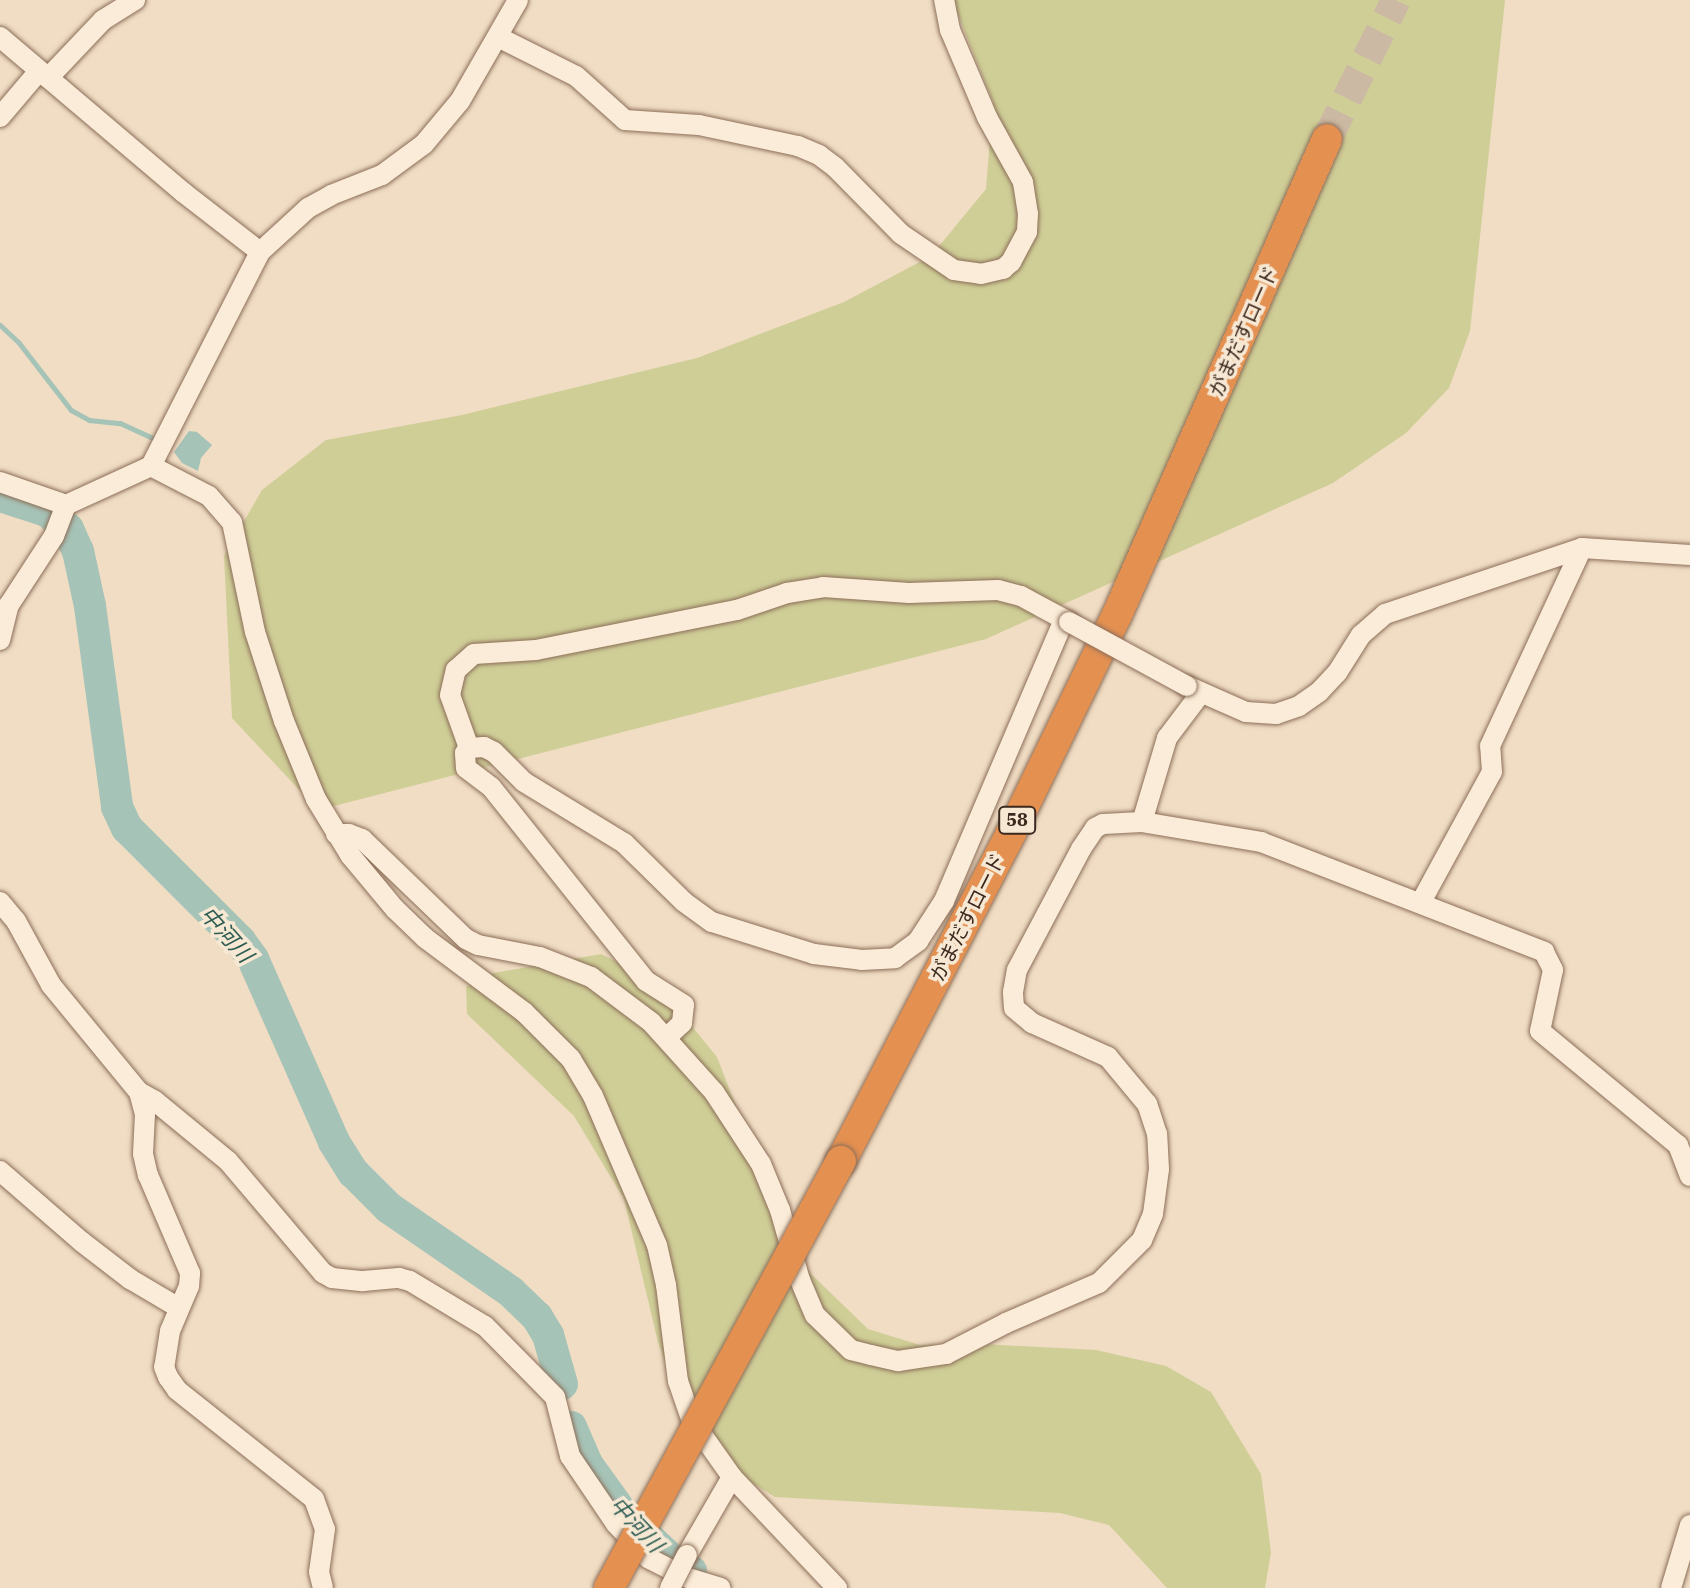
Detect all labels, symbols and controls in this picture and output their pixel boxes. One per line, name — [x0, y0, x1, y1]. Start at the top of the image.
street label: がまだすロード — [1204, 262, 1282, 400]
road number: 58 — [997, 806, 1037, 834]
street label: がまだすロード — [925, 849, 1009, 985]
water label: 中河川 — [195, 901, 259, 967]
water label: 中河川 — [605, 1491, 669, 1557]

